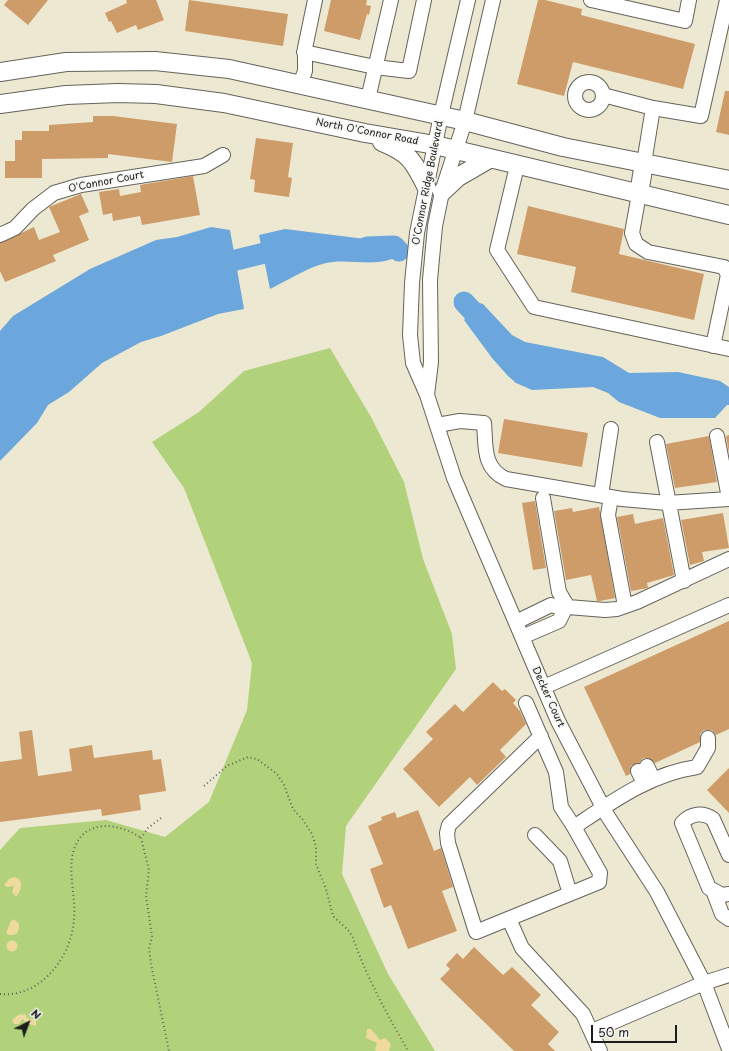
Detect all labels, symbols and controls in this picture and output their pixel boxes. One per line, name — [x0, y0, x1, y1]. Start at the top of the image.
street label: North O'Connor Road — [315, 116, 419, 148]
street label: O'Connor Ridge Boulevard — [410, 120, 446, 246]
street label: O'Connor Court — [67, 169, 145, 195]
street label: Decker Court — [529, 665, 567, 729]
north arrow — [8, 1003, 48, 1043]
text: N — [27, 1004, 45, 1023]
scale bar — [593, 1017, 679, 1043]
text: 50 m — [598, 1023, 629, 1041]

